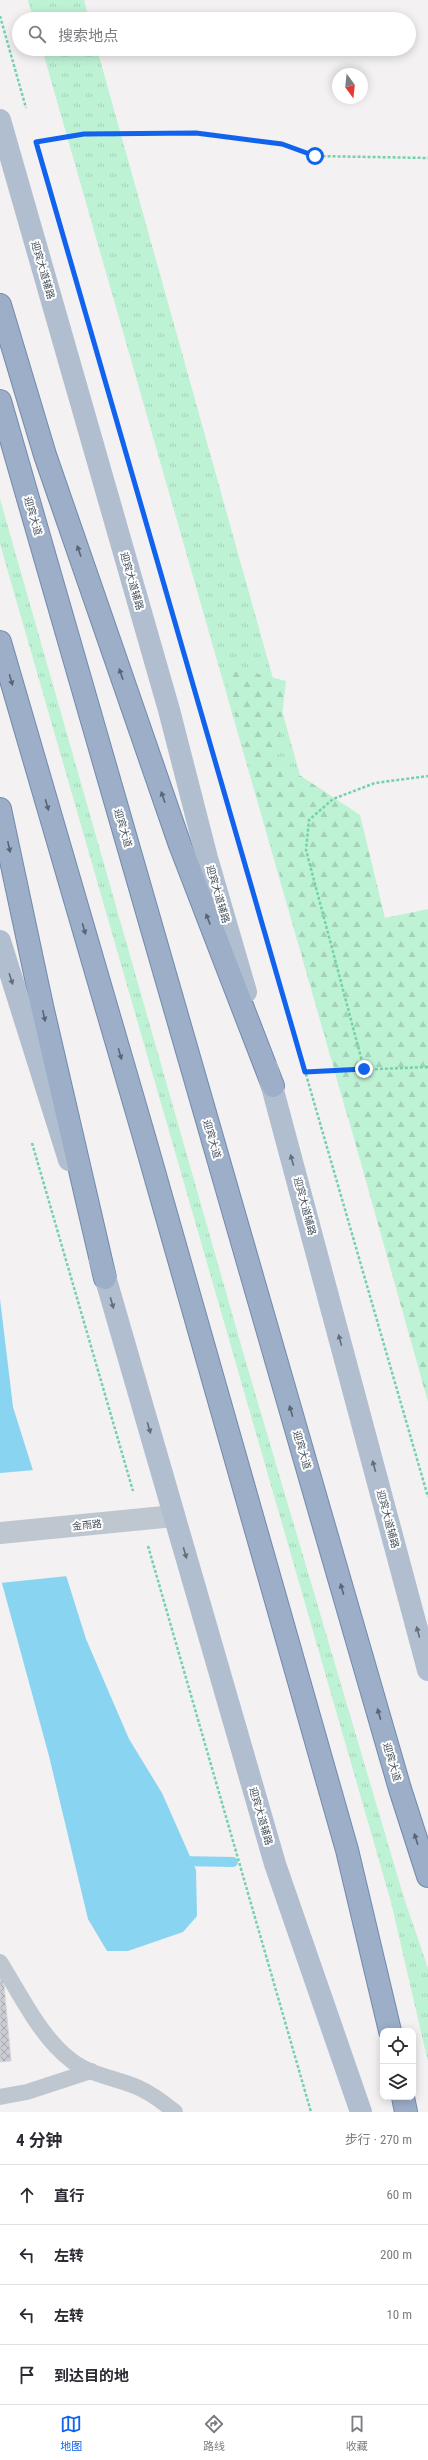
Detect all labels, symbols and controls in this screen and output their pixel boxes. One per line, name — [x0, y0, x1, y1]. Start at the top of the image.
search box — [12, 12, 416, 56]
icon: search — [26, 23, 48, 45]
text: 搜索地点 — [58, 27, 118, 45]
north arrow — [332, 68, 368, 104]
route start — [306, 147, 324, 165]
street label: 迎宾大道辅路 — [29, 240, 57, 300]
street label: 迎宾大道 — [22, 495, 44, 537]
one-way arrow — [75, 545, 81, 557]
street label: 迎宾大道辅路 — [118, 551, 146, 611]
one-way arrow — [118, 668, 124, 680]
one-way arrow — [8, 674, 14, 686]
one-way arrow — [160, 791, 166, 803]
one-way arrow — [44, 799, 50, 811]
street label: 迎宾大道 — [112, 807, 134, 849]
one-way arrow — [6, 841, 12, 853]
street label: 迎宾大道辅路 — [204, 864, 232, 924]
one-way arrow — [205, 913, 211, 925]
one-way arrow — [81, 924, 87, 936]
one-way arrow — [8, 973, 14, 985]
one-way arrow — [42, 1009, 48, 1022]
one-way arrow — [117, 1048, 123, 1060]
route end — [355, 1060, 373, 1078]
street label: 迎宾大道 — [201, 1118, 223, 1160]
one-way arrow — [289, 1154, 295, 1167]
street label: 迎宾大道辅路 — [292, 1176, 318, 1236]
one-way arrow — [110, 1297, 116, 1310]
one-way arrow — [337, 1334, 343, 1346]
one-way arrow — [288, 1404, 294, 1416]
one-way arrow — [146, 1422, 152, 1434]
street label: 迎宾大道 — [291, 1429, 313, 1471]
one-way arrow — [371, 1459, 377, 1471]
street label: 迎宾大道辅路 — [375, 1489, 401, 1549]
street label: 金雨路 — [72, 1518, 102, 1532]
one-way arrow — [182, 1547, 188, 1559]
one-way arrow — [339, 1583, 345, 1595]
one-way arrow — [415, 1626, 421, 1638]
one-way arrow — [376, 1708, 382, 1720]
street label: 迎宾大道 — [381, 1741, 403, 1783]
street label: 迎宾大道辅路 — [247, 1786, 275, 1846]
one-way arrow — [413, 1832, 419, 1844]
map controls — [380, 2028, 416, 2100]
button: locate — [380, 2028, 416, 2064]
button: layers — [380, 2064, 416, 2100]
text: 4 分钟 — [16, 2130, 63, 2150]
text: 步行 · 270 m — [345, 2132, 412, 2147]
icon: ahead — [16, 2184, 38, 2206]
text: 直行 — [54, 2187, 84, 2205]
text: 60 m — [386, 2187, 412, 2202]
icon: left — [16, 2244, 38, 2266]
text: 左转 — [54, 2247, 84, 2265]
text: 200 m — [380, 2247, 412, 2262]
icon: left — [16, 2304, 38, 2326]
text: 左转 — [54, 2307, 84, 2325]
text: 10 m — [386, 2307, 412, 2322]
icon: arrive — [16, 2364, 38, 2386]
text: 到达目的地 — [54, 2367, 129, 2385]
tab: 地图 — [60, 2413, 82, 2453]
tab: 路线 — [203, 2413, 225, 2453]
tab: 收藏 — [346, 2413, 368, 2453]

